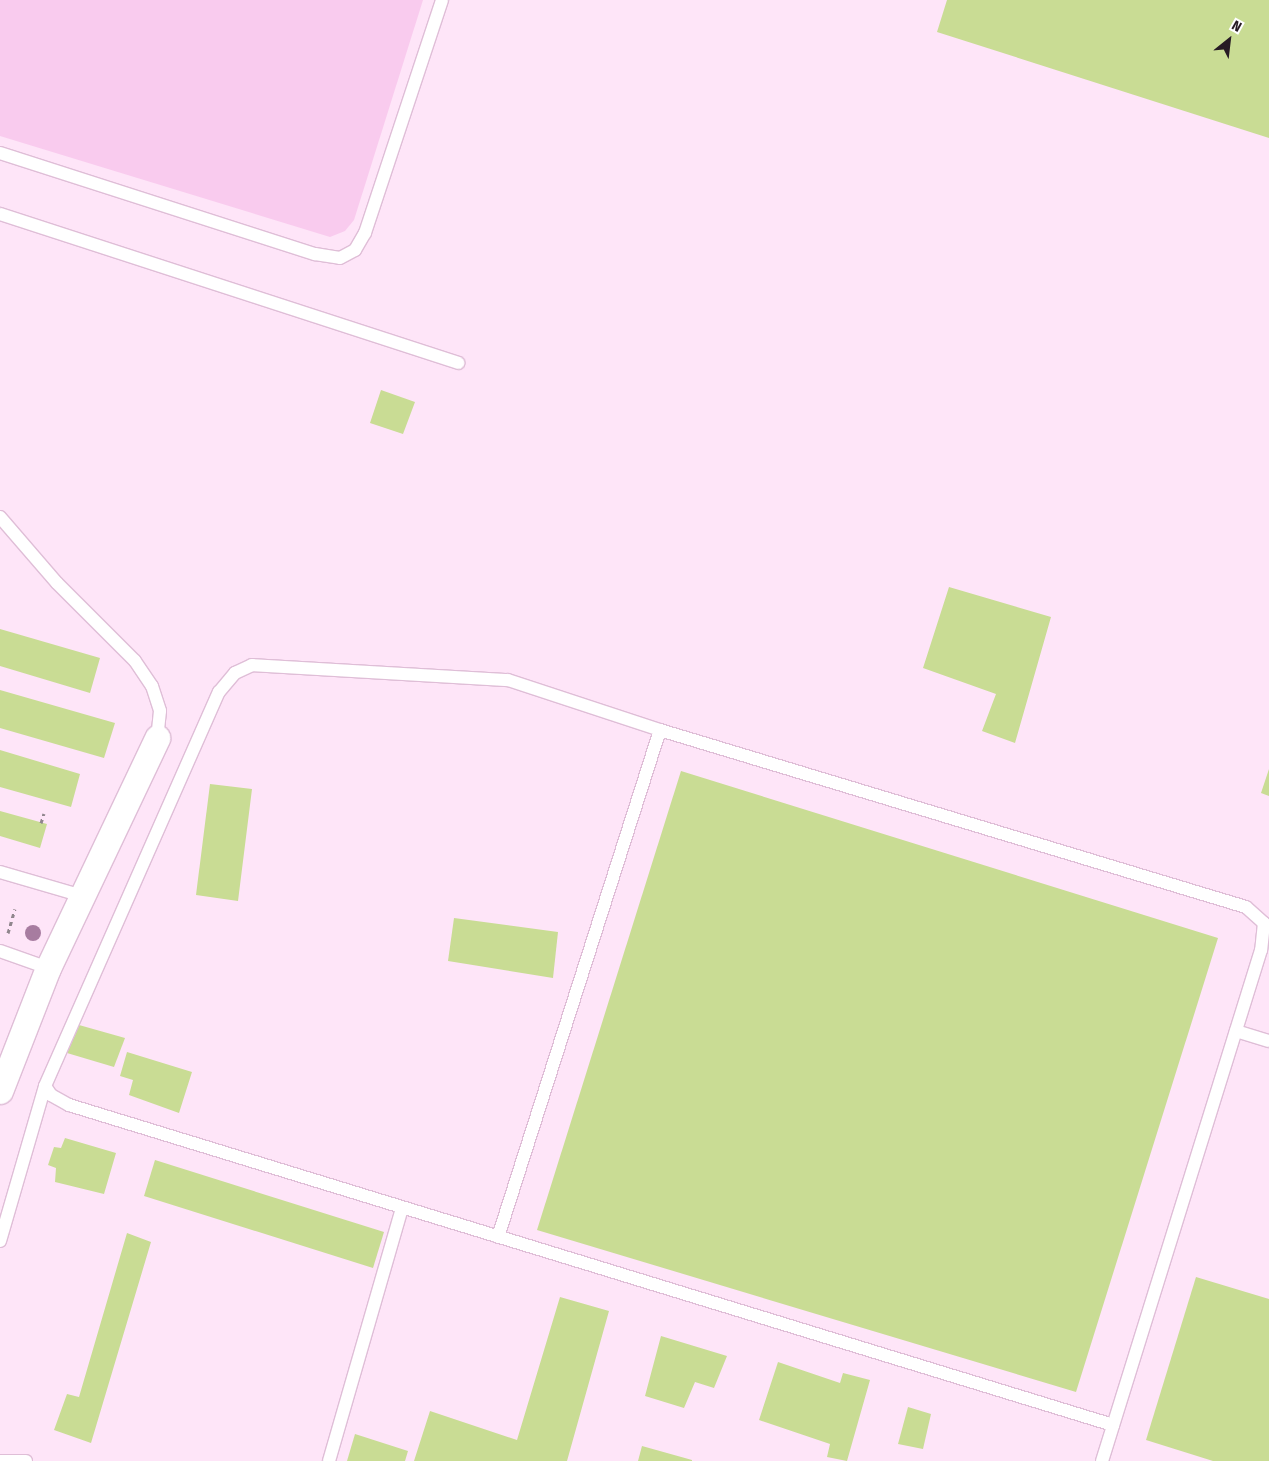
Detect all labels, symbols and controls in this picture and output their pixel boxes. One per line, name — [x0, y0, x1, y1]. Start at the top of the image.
north arrow — [1204, 15, 1254, 65]
text: N — [1229, 17, 1244, 36]

